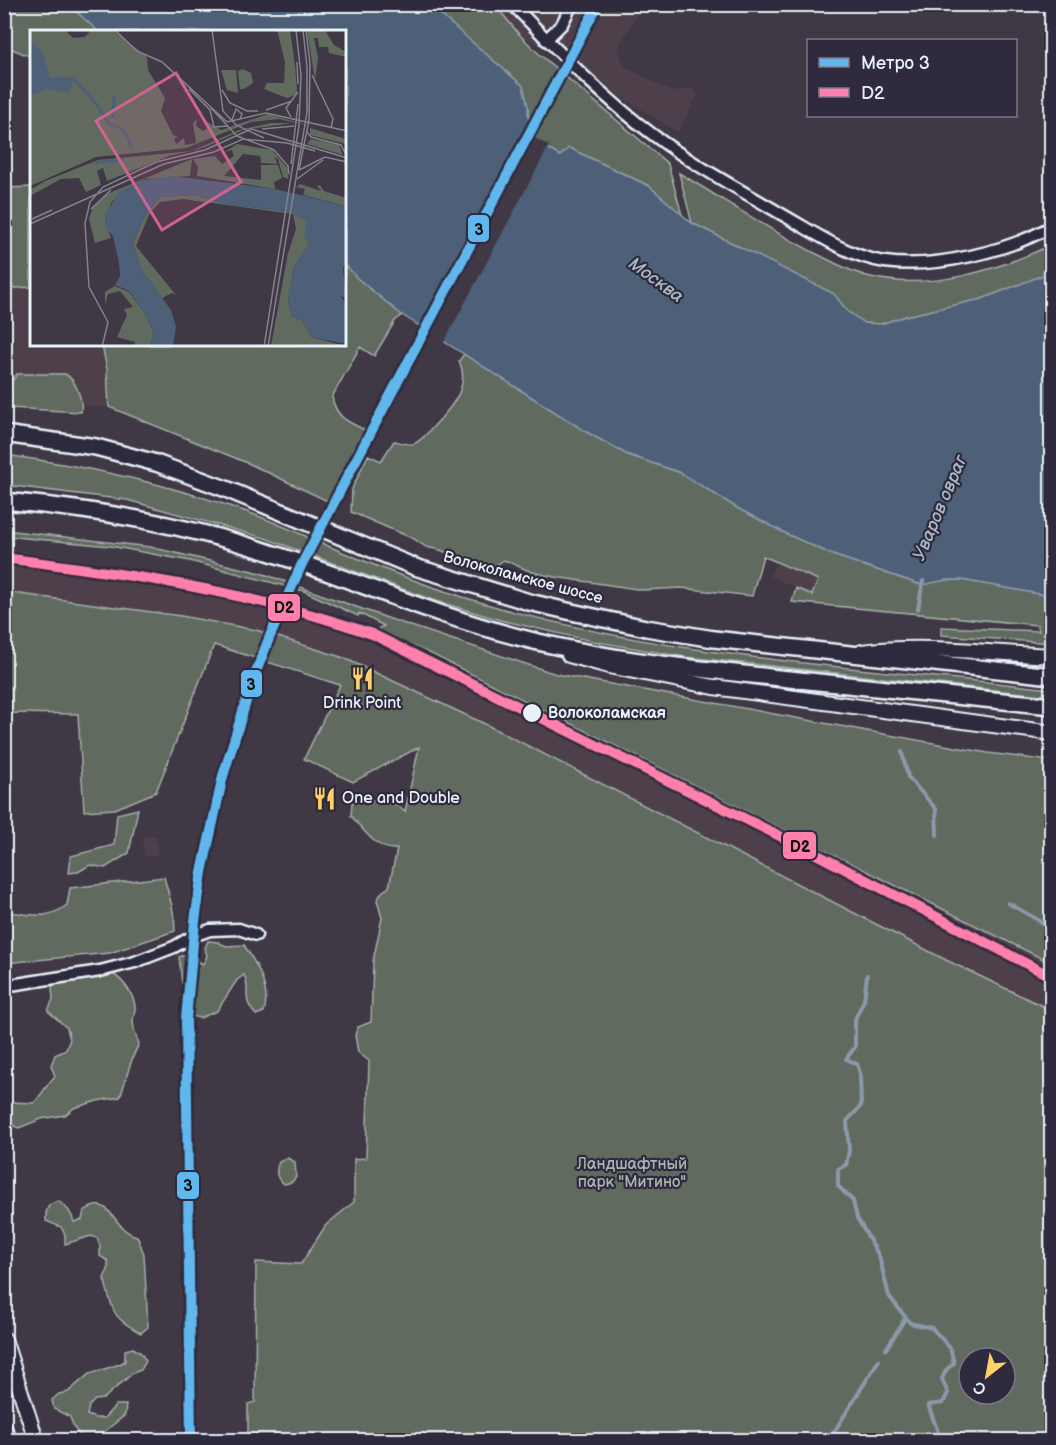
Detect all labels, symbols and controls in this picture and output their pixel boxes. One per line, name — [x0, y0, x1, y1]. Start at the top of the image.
inset map — [30, 30, 346, 346]
legend — [807, 39, 1017, 117]
text: Метро 3 — [861, 53, 930, 74]
text: D2 — [861, 83, 885, 104]
line badge: 3 — [467, 214, 490, 243]
text: 3 — [474, 221, 484, 240]
water label: Москва — [624, 253, 688, 307]
water label: Уваров овраг — [908, 451, 972, 564]
street label: Волоколамское шоссе — [441, 548, 605, 608]
line badge: D2 — [267, 593, 301, 622]
text: D2 — [274, 599, 295, 618]
restaurant icon: Drink Point — [349, 665, 375, 691]
line badge: 3 — [240, 669, 263, 698]
text: 3 — [246, 676, 256, 695]
place label: Drink Point — [323, 694, 401, 713]
marker: Волоколамская — [521, 702, 543, 724]
place label: Волоколамская — [548, 704, 666, 723]
restaurant icon: One and Double — [311, 785, 337, 811]
place label: One and Double — [342, 789, 460, 808]
line badge: D2 — [782, 831, 817, 860]
text: D2 — [790, 838, 811, 857]
park label: Ландшафтный парк "Митино" — [576, 1155, 687, 1192]
line badge: 3 — [176, 1171, 200, 1200]
text: 3 — [183, 1177, 193, 1196]
north arrow — [957, 1346, 1017, 1406]
text: С — [970, 1377, 990, 1399]

